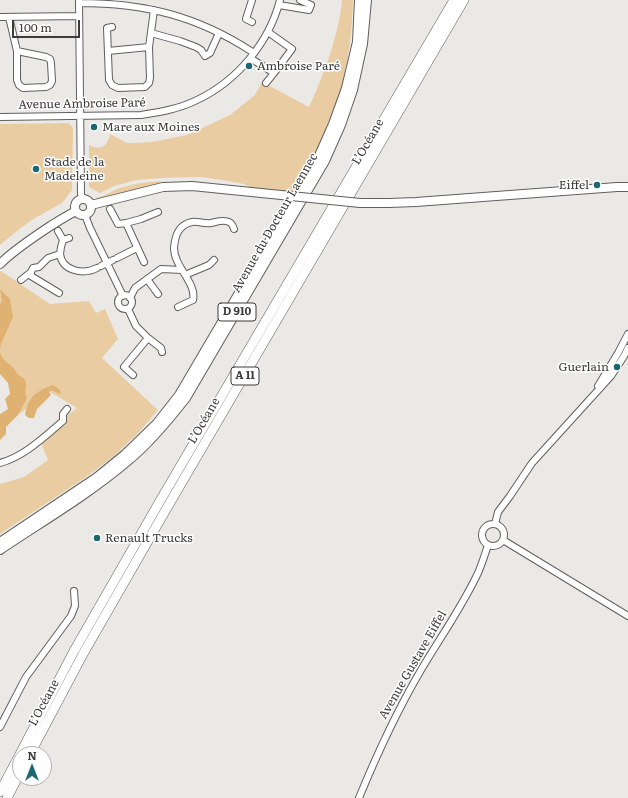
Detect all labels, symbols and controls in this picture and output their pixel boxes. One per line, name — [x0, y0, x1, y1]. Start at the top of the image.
scale bar — [14, 12, 82, 38]
text: 100 m — [19, 18, 52, 36]
place label: Ambroise Paré — [257, 59, 340, 73]
marker: Ambroise Paré — [244, 61, 254, 71]
street label: Avenue Ambroise Paré — [18, 96, 146, 112]
street label: L’Océane — [349, 116, 387, 168]
place label: Mare aux Moines — [102, 120, 199, 134]
marker: Mare aux Moines — [89, 122, 99, 132]
street label: Avenue du Docteur Laennec — [229, 151, 321, 295]
place label: Stade de la Madeleine — [44, 155, 104, 183]
marker: Stade de la Madeleine — [31, 164, 41, 174]
place label: Eiffel — [559, 178, 589, 192]
marker: Eiffel — [592, 180, 602, 190]
road number: D 910 — [218, 303, 256, 321]
place label: Guerlain — [558, 360, 609, 374]
marker: Guerlain — [612, 362, 622, 372]
road number: A 11 — [231, 367, 259, 385]
street label: L’Océane — [185, 395, 223, 447]
place label: Renault Trucks — [105, 531, 193, 545]
marker: Renault Trucks — [92, 533, 102, 543]
street label: Avenue Gustave Eiffel — [376, 608, 450, 722]
street label: L’Océane — [26, 677, 62, 729]
north arrow — [12, 746, 52, 786]
text: N — [27, 747, 37, 763]

